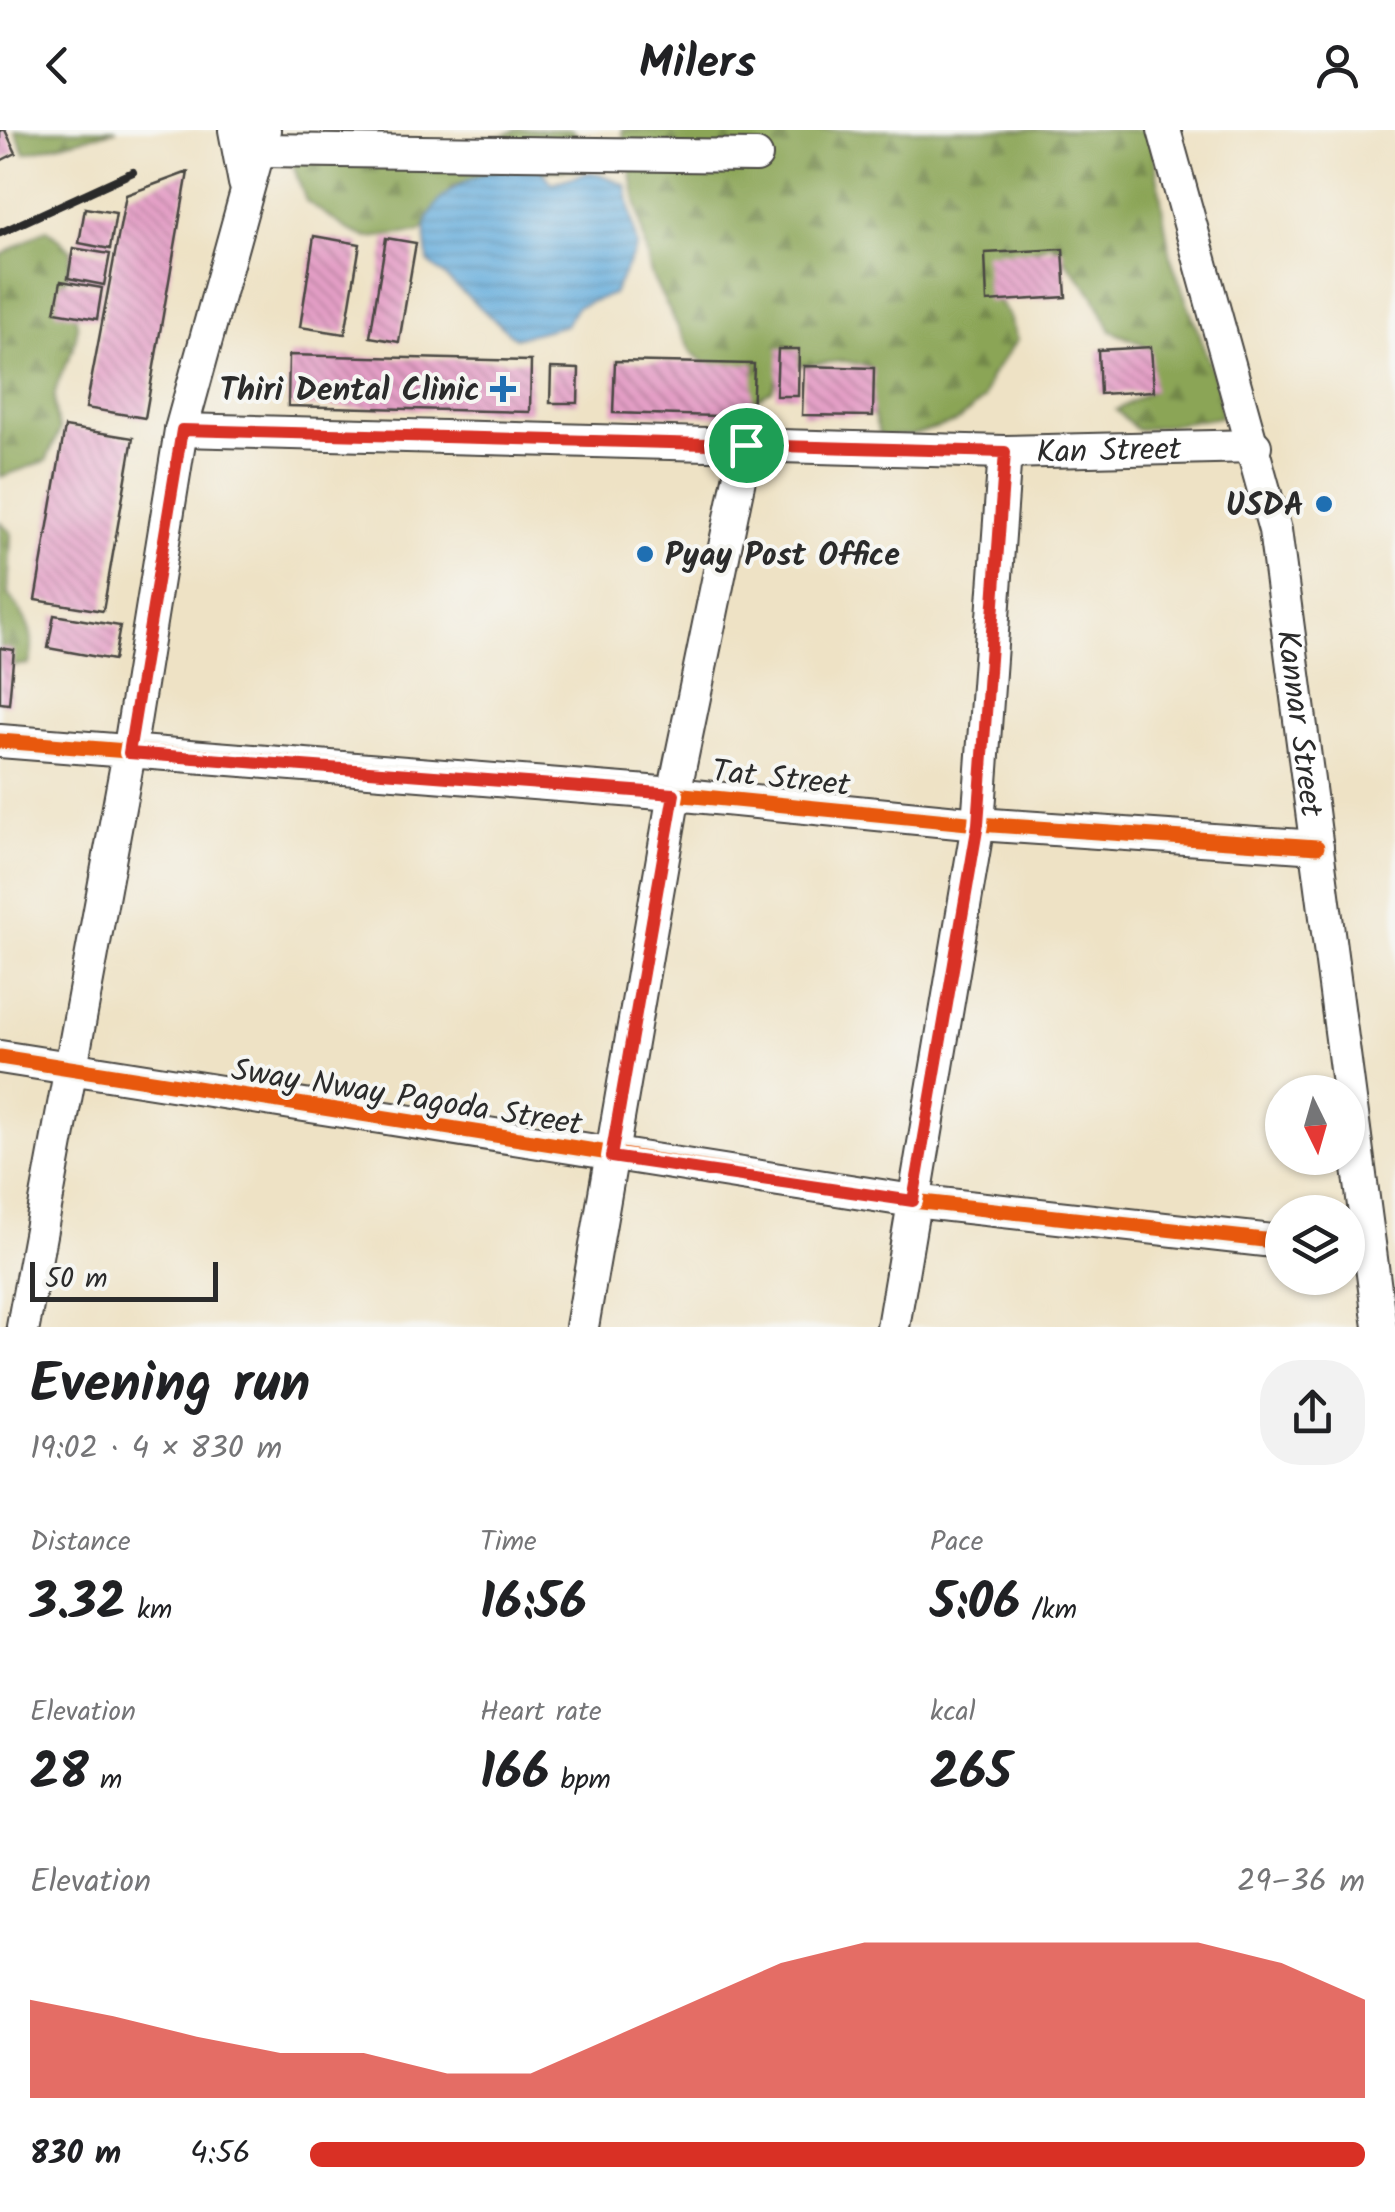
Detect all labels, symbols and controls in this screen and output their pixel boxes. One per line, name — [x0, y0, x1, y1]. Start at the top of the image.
text: Milers — [639, 29, 756, 101]
icon: back — [30, 38, 85, 93]
icon: person — [1310, 38, 1365, 93]
place label: Thiri Dental Clinic — [220, 366, 480, 417]
marker: Thiri Dental Clinic — [490, 376, 516, 402]
pin — [704, 403, 789, 488]
icon: arrive — [719, 418, 774, 473]
street label: Kan Street — [1036, 425, 1182, 479]
place label: USDA — [1226, 481, 1304, 532]
marker: USDA — [1313, 493, 1335, 515]
place label: Pyay Post Office — [665, 531, 900, 582]
marker: Pyay Post Office — [634, 543, 656, 565]
street label: Kannar Street — [1260, 627, 1336, 821]
street label: Tat Street — [709, 747, 853, 812]
street label: Sway Nway Pagoda Street — [228, 1046, 586, 1151]
north arrow — [1265, 1075, 1365, 1175]
map controls — [1265, 1075, 1365, 1295]
button: layers — [1265, 1195, 1365, 1295]
scale bar — [30, 1257, 218, 1302]
text: 50 m — [45, 1257, 108, 1302]
text: Evening run — [30, 1343, 310, 1430]
button: share — [1260, 1360, 1365, 1465]
text: 19:02 · 4 × 830 m — [30, 1424, 282, 1475]
text: Distance — [30, 1520, 131, 1565]
text: Time — [480, 1520, 537, 1565]
text: Pace — [930, 1520, 983, 1565]
text: 3.32 — [30, 1565, 126, 1645]
text: 16:56 — [480, 1565, 587, 1645]
text: 5:06 — [930, 1565, 1020, 1645]
text: km — [126, 1588, 172, 1633]
text: /km — [1020, 1588, 1077, 1633]
text: Elevation — [30, 1690, 136, 1735]
text: Heart rate — [480, 1690, 602, 1735]
text: kcal — [930, 1690, 976, 1735]
text: 28 — [30, 1735, 89, 1815]
text: 166 — [480, 1735, 549, 1815]
text: 265 — [930, 1735, 1012, 1815]
text: m — [89, 1758, 122, 1803]
text: bpm — [549, 1758, 611, 1803]
text: Elevation — [30, 1857, 151, 1908]
text: 29–36 m — [1237, 1857, 1365, 1908]
text: 830 m — [30, 2129, 121, 2180]
text: 4:56 — [190, 2129, 250, 2180]

